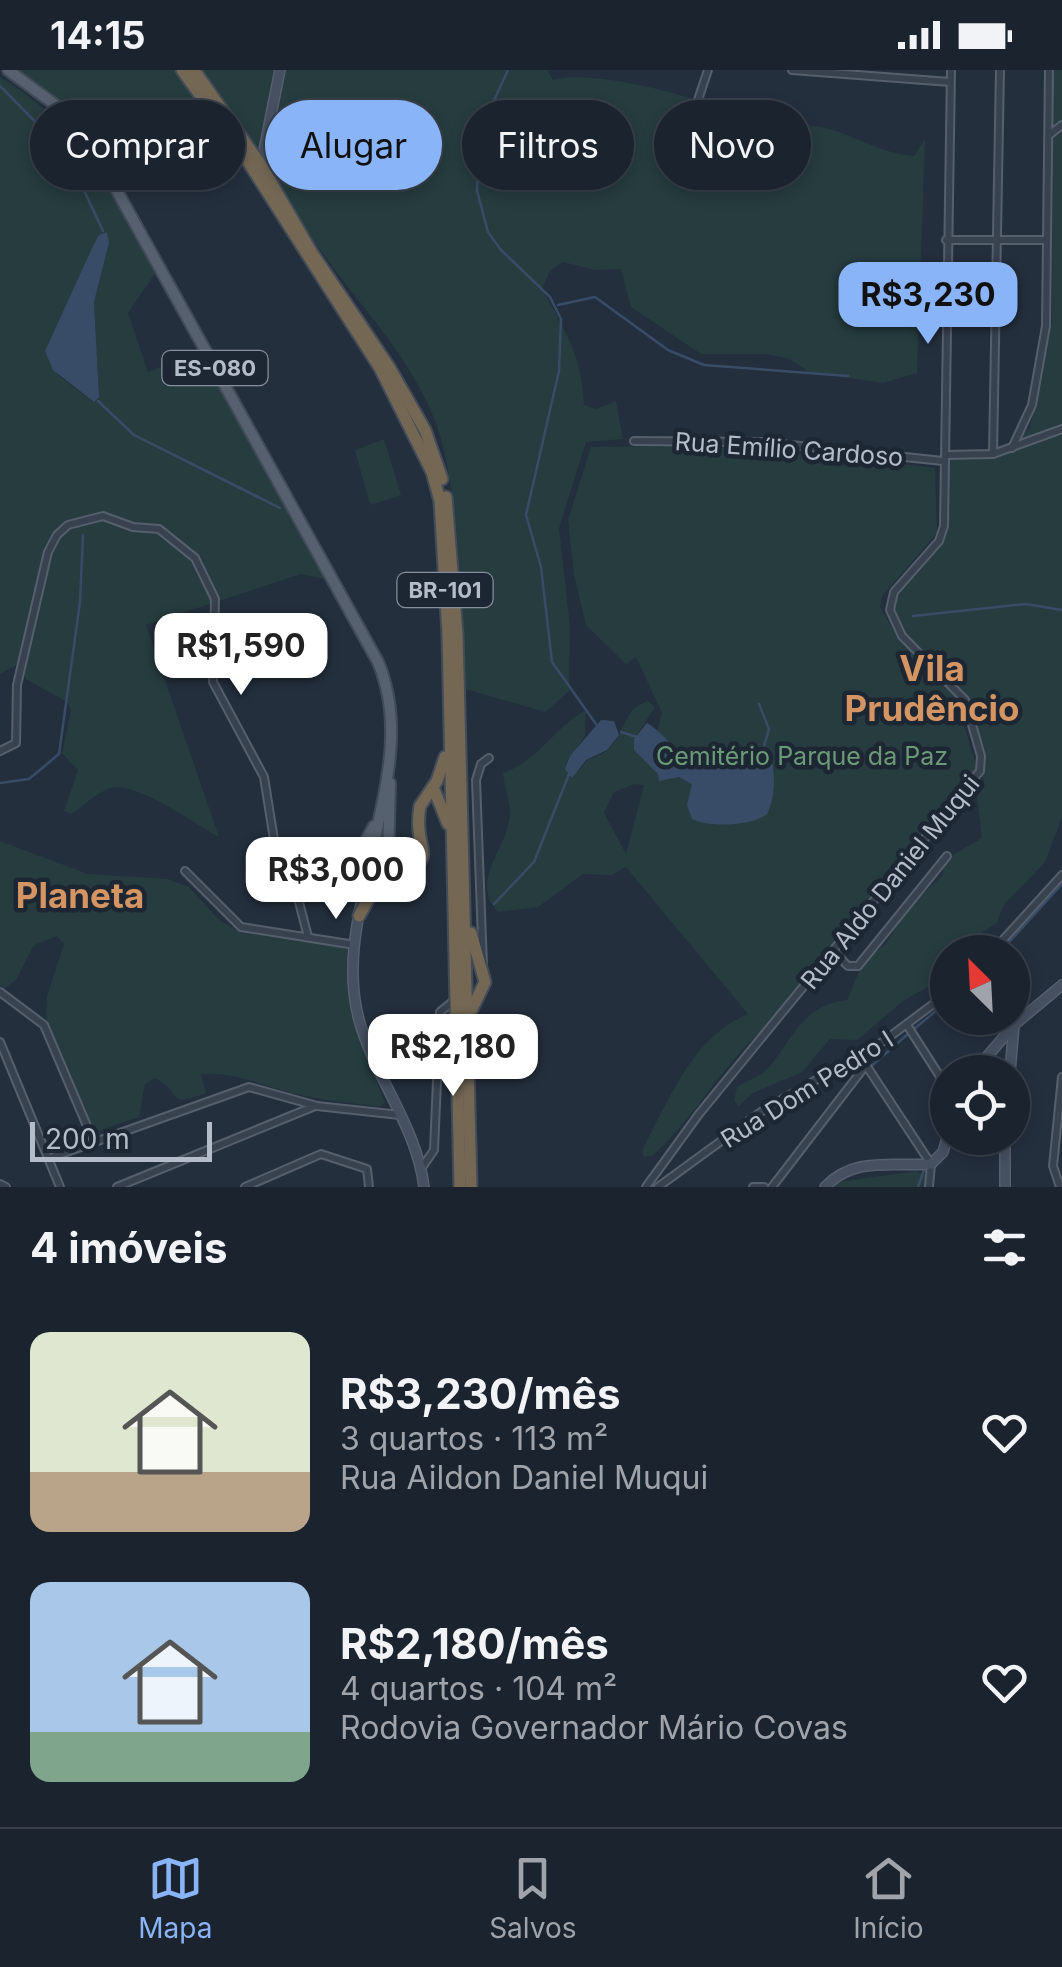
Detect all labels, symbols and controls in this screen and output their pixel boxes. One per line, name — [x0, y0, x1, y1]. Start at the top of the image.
text: 14:15 — [50, 12, 145, 58]
chip: Comprar — [30, 100, 245, 190]
chip: Alugar — [265, 100, 442, 190]
chip: Filtros — [462, 100, 634, 190]
chip: Novo — [654, 100, 811, 190]
pin: R$3,230 — [836, 262, 1020, 347]
text: R$3,230 — [860, 275, 996, 314]
road number: ES-080 — [162, 351, 268, 385]
street label: Rua Emílio Cardoso — [674, 426, 904, 472]
road number: BR-101 — [398, 573, 492, 607]
pin: R$1,590 — [149, 613, 333, 698]
text: R$1,590 — [176, 626, 306, 665]
district label: Vila Prudêncio — [845, 647, 1019, 729]
park label: Cemitério Parque da Paz — [656, 741, 948, 771]
street label: Rua Aldo Daniel Muqui — [794, 769, 986, 995]
pin: R$3,000 — [244, 837, 428, 922]
text: R$3,000 — [268, 850, 404, 889]
district label: Planeta — [16, 874, 144, 916]
north arrow — [930, 935, 1030, 1035]
map controls — [930, 935, 1030, 1155]
pin: R$2,180 — [361, 1014, 545, 1099]
street label: Rua Dom Pedro I — [715, 1024, 899, 1154]
text: R$2,180 — [390, 1027, 516, 1066]
button: locate — [930, 1055, 1030, 1155]
scale bar — [30, 1117, 212, 1162]
text: 200 m — [45, 1122, 130, 1156]
icon: filters — [977, 1220, 1032, 1275]
text: 4 imóveis — [30, 1222, 227, 1273]
text: R$3,230/mês — [340, 1368, 620, 1419]
icon: home — [110, 1372, 230, 1492]
icon: heart — [977, 1405, 1032, 1460]
text: 3 quartos · 113 m² — [340, 1419, 608, 1458]
text: Rua Aildon Daniel Muqui — [340, 1458, 708, 1497]
text: R$2,180/mês — [340, 1618, 609, 1669]
icon: home — [110, 1622, 230, 1742]
icon: heart — [977, 1655, 1032, 1710]
text: 4 quartos · 104 m² — [340, 1669, 617, 1708]
text: Rodovia Governador Mário Covas — [340, 1708, 848, 1747]
tab: Mapa — [138, 1851, 212, 1945]
tab: Salvos — [489, 1851, 577, 1945]
tab: Início — [853, 1851, 924, 1945]

